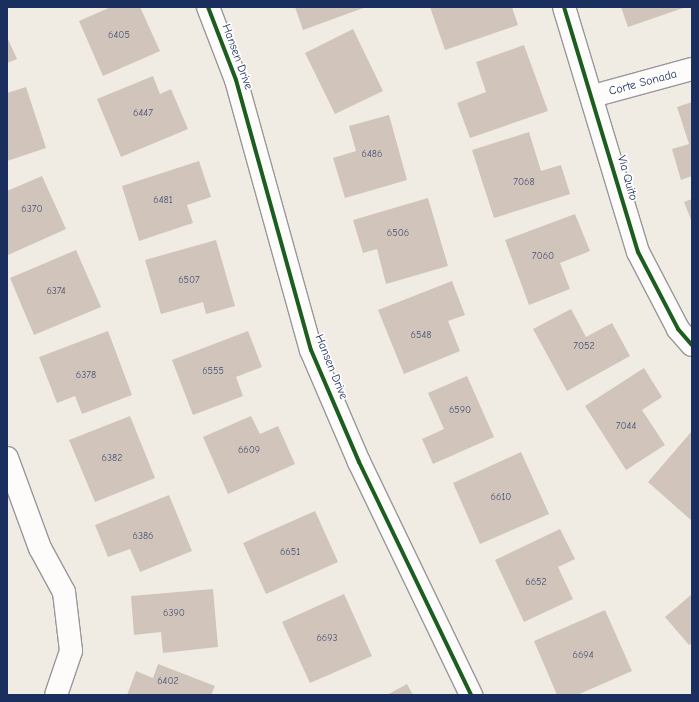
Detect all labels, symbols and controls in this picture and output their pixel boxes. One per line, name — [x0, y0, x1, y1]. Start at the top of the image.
street label: Hansen Drive — [218, 22, 256, 92]
house number: 6405 — [108, 30, 130, 42]
street label: Corte Sonada — [607, 67, 679, 99]
house number: 6447 — [133, 108, 153, 120]
house number: 6486 — [362, 149, 382, 161]
street label: Via Quito — [614, 154, 640, 202]
house number: 7068 — [513, 177, 535, 189]
house number: 6481 — [153, 195, 173, 207]
house number: 6370 — [21, 204, 43, 216]
house number: 6506 — [387, 228, 409, 240]
house number: 7060 — [532, 251, 554, 263]
house number: 6507 — [178, 275, 200, 287]
house number: 6374 — [46, 286, 66, 298]
house number: 6548 — [411, 330, 431, 342]
street label: Hansen Drive — [311, 332, 351, 402]
house number: 7052 — [573, 341, 595, 353]
house number: 6555 — [202, 366, 224, 378]
house number: 6378 — [76, 370, 96, 382]
house number: 6590 — [449, 405, 471, 417]
house number: 7044 — [616, 421, 636, 433]
house number: 6609 — [238, 445, 260, 457]
house number: 6382 — [102, 453, 122, 465]
house number: 6610 — [491, 492, 511, 504]
house number: 6386 — [132, 531, 154, 543]
house number: 6651 — [280, 547, 300, 559]
house number: 6652 — [525, 577, 547, 589]
house number: 6390 — [163, 608, 185, 620]
house number: 6693 — [316, 633, 338, 645]
house number: 6694 — [573, 650, 593, 662]
house number: 6402 — [157, 676, 179, 688]

